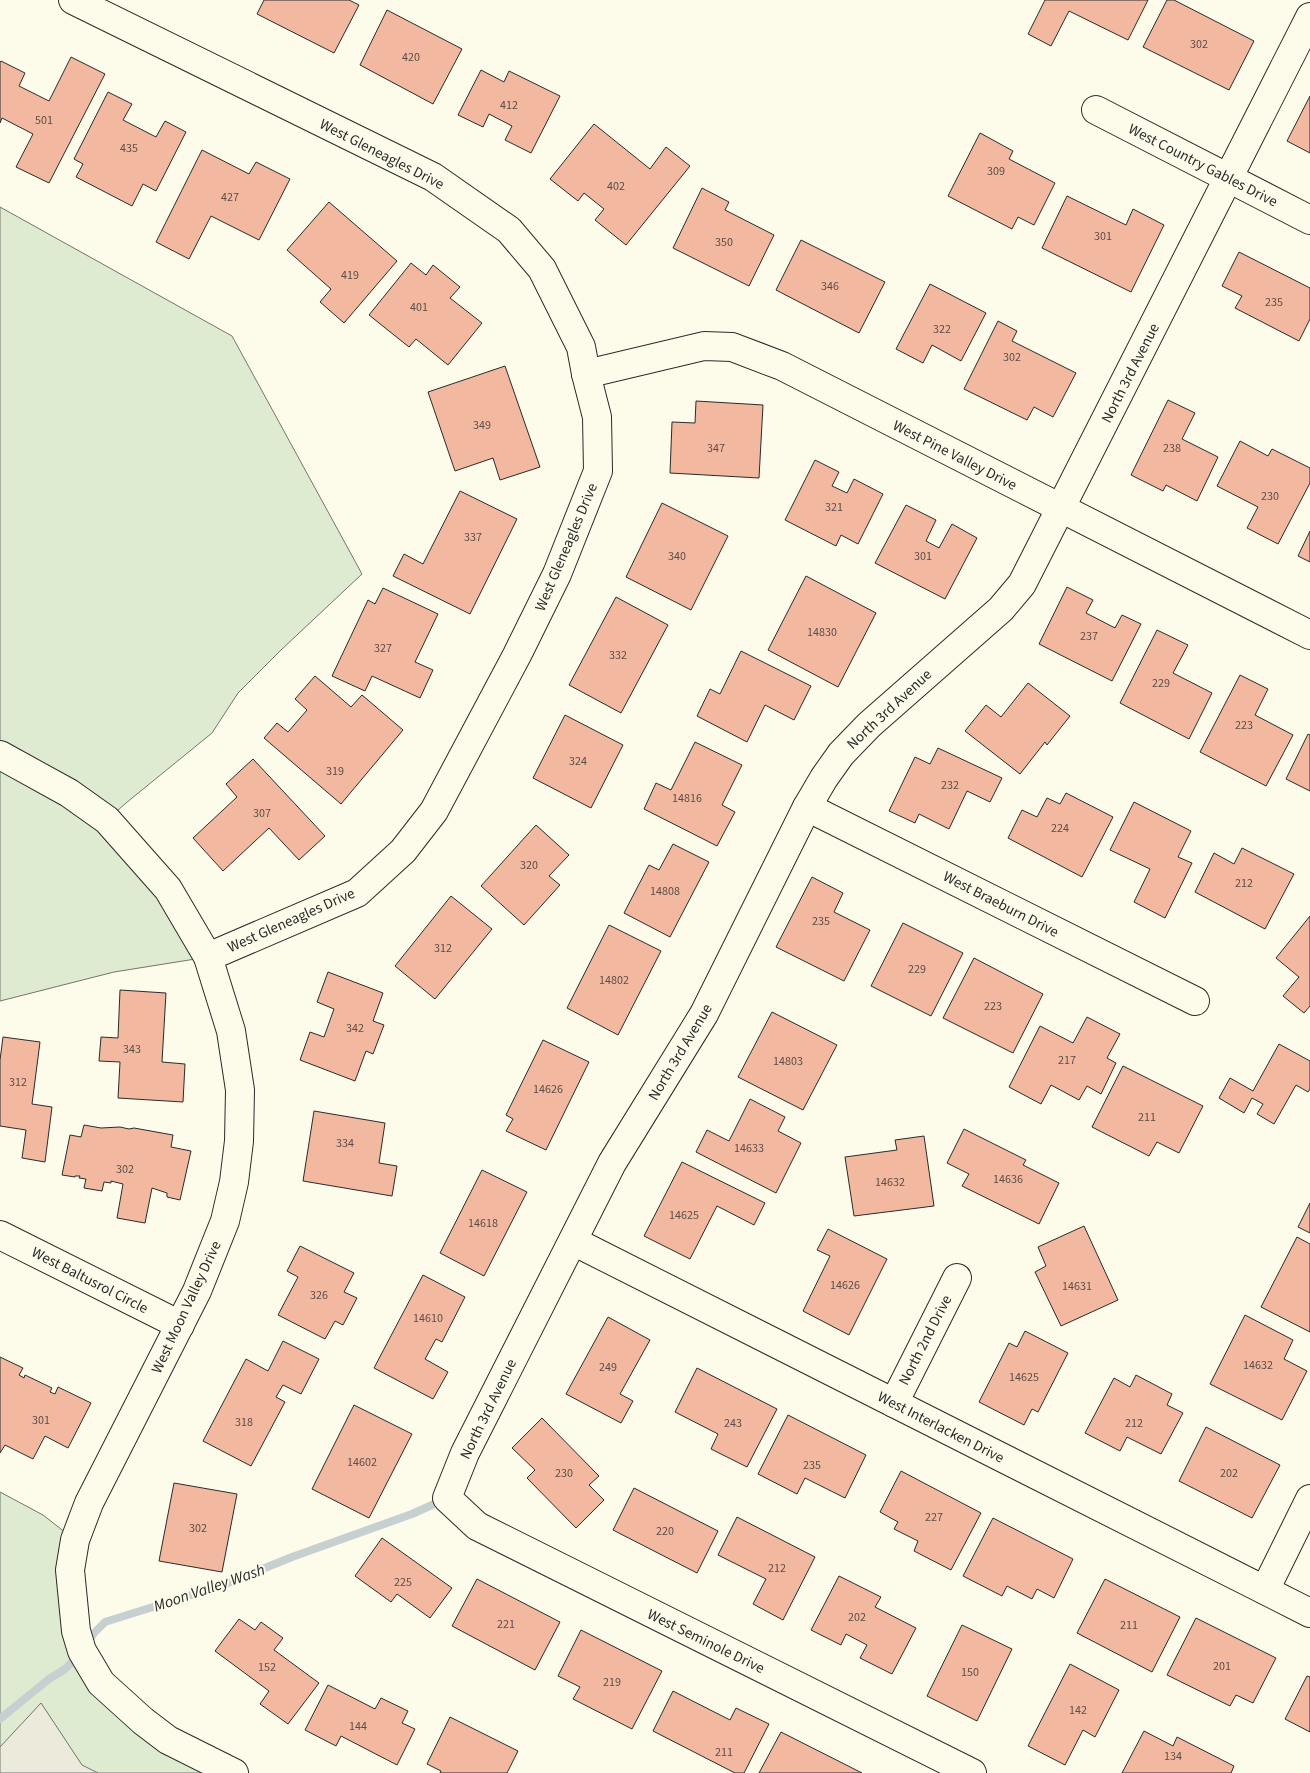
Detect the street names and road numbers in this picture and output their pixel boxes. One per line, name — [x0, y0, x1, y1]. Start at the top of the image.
street label: West Gleneagles Drive — [316, 114, 448, 195]
street label: West Country Gables Drive — [1124, 119, 1281, 212]
street label: North 3rd Avenue — [1096, 320, 1165, 427]
street label: West Pine Valley Drive — [889, 415, 1020, 496]
street label: West Gleneagles Drive — [530, 480, 603, 615]
street label: North 3rd Avenue — [842, 664, 936, 754]
street label: West Braeburn Drive — [939, 866, 1062, 943]
street label: West Gleneagles Drive — [224, 883, 358, 958]
street label: North 3rd Avenue — [643, 1000, 718, 1105]
street label: West Moon Valley Drive — [146, 1237, 226, 1377]
street label: West Baltusrol Circle — [28, 1242, 152, 1319]
street label: North 2nd Drive — [894, 1291, 957, 1389]
street label: North 3rd Avenue — [455, 1355, 522, 1463]
street label: West Interlacken Drive — [874, 1386, 1008, 1468]
street label: West Seminole Drive — [644, 1604, 768, 1679]

